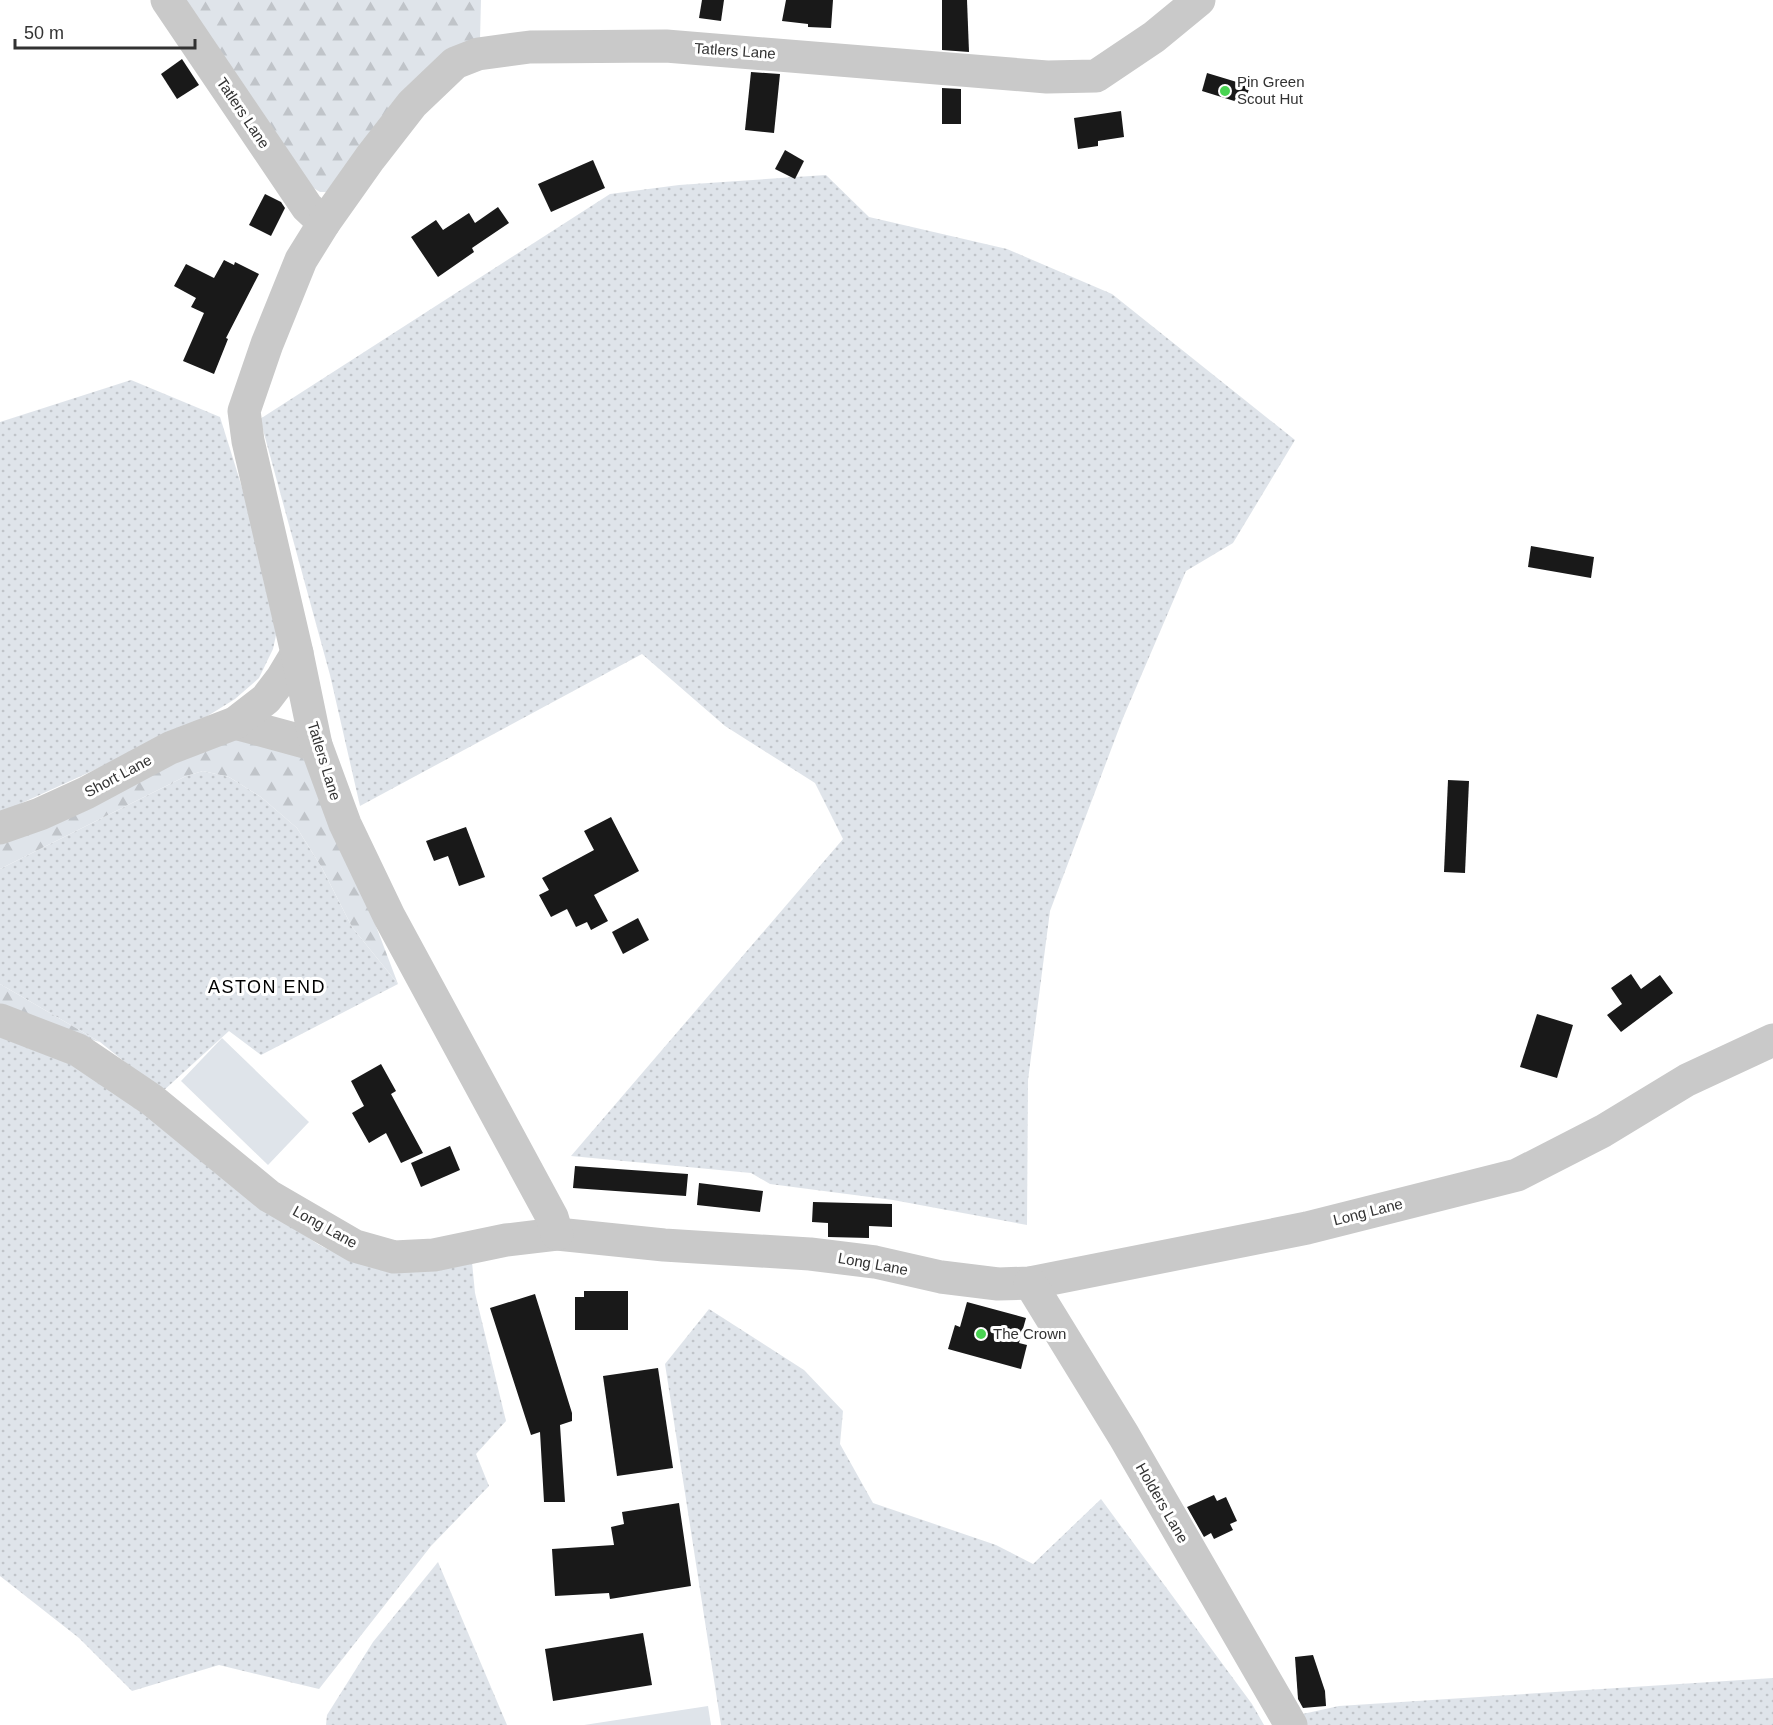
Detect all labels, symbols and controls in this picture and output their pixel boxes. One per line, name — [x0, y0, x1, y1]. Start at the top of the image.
scale bar — [15, 12, 195, 50]
text: 50 m — [24, 23, 64, 43]
street label: Tatlers Lane — [694, 39, 776, 62]
place label: Pin Green Scout Hut — [1237, 73, 1305, 107]
street label: Tatlers Lane — [214, 74, 273, 151]
marker: Pin Green Scout Hut — [1218, 84, 1232, 98]
street label: Tatlers Lane — [304, 719, 345, 802]
street label: Short Lane — [81, 751, 154, 800]
district label: ASTON END — [208, 977, 326, 997]
street label: Long Lane — [1331, 1195, 1404, 1228]
street label: Long Lane — [290, 1202, 360, 1251]
street label: Long Lane — [837, 1249, 909, 1278]
place label: The Crown — [993, 1325, 1066, 1342]
marker: The Crown — [974, 1327, 988, 1341]
street label: Holders Lane — [1133, 1460, 1192, 1546]

